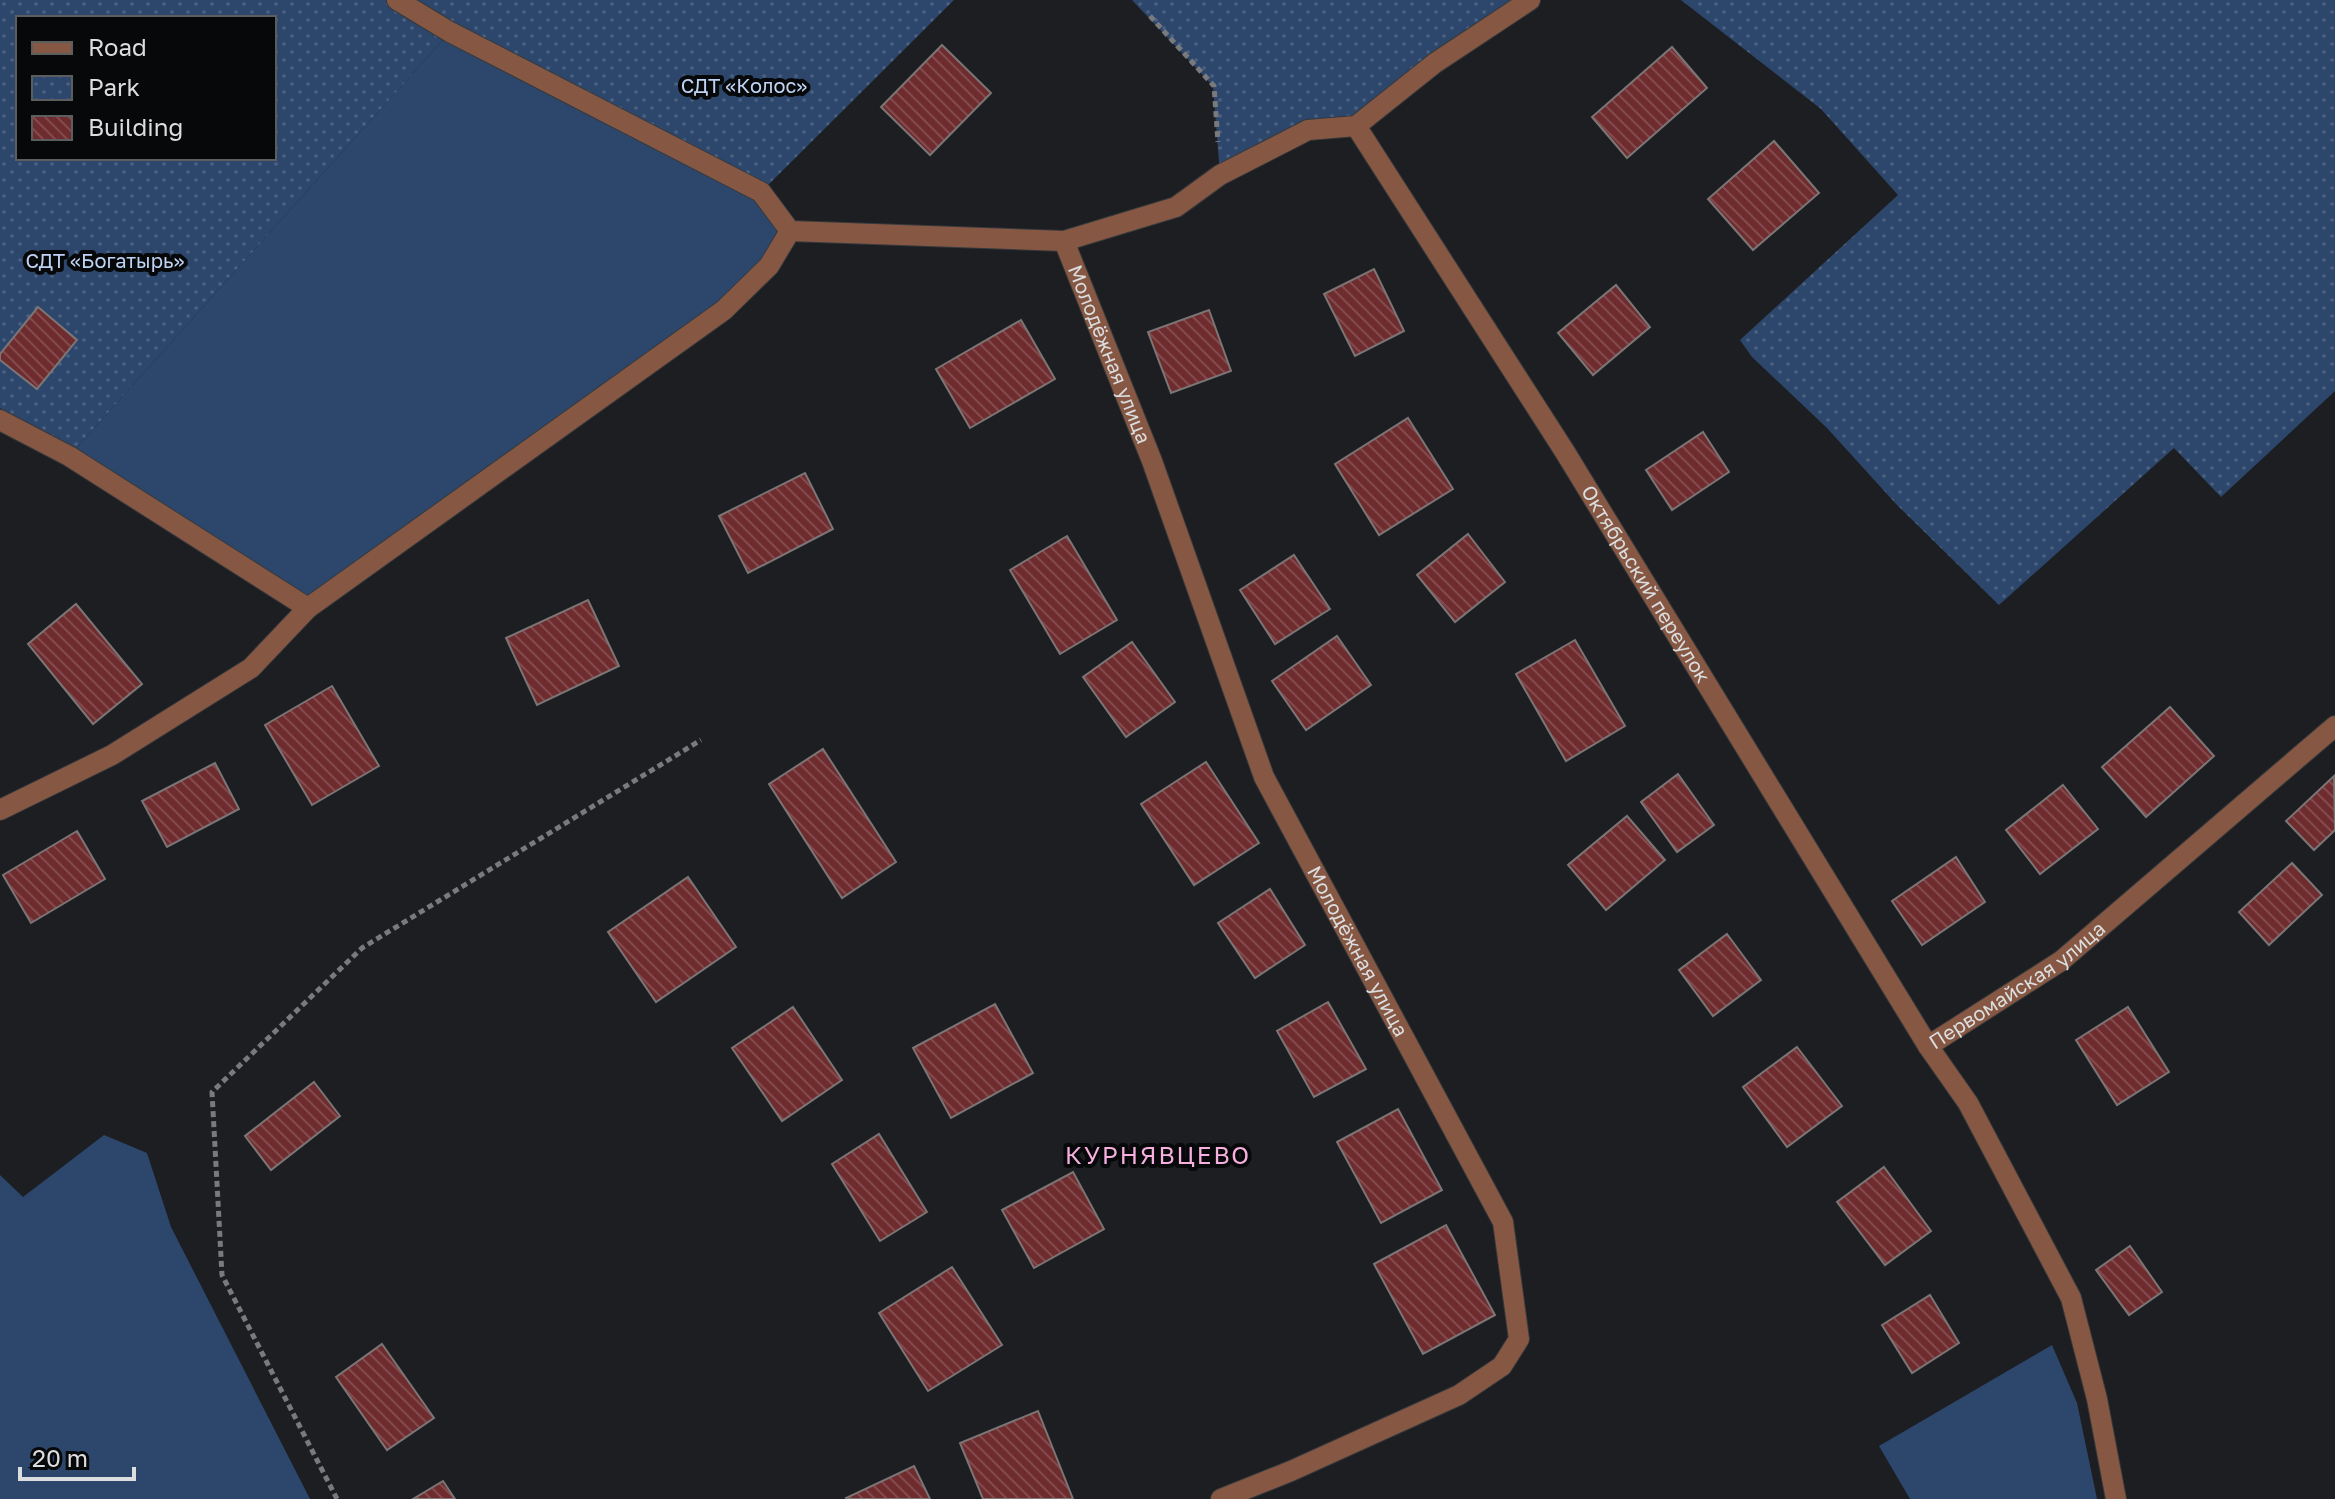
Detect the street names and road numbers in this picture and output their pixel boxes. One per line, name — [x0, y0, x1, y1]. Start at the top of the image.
street label: Молодёжная улица — [1064, 261, 1157, 447]
street label: Октябрьский переулок — [1577, 480, 1716, 687]
street label: Молодёжная улица — [1303, 861, 1414, 1040]
street label: Первомайская улица — [1924, 916, 2110, 1053]

